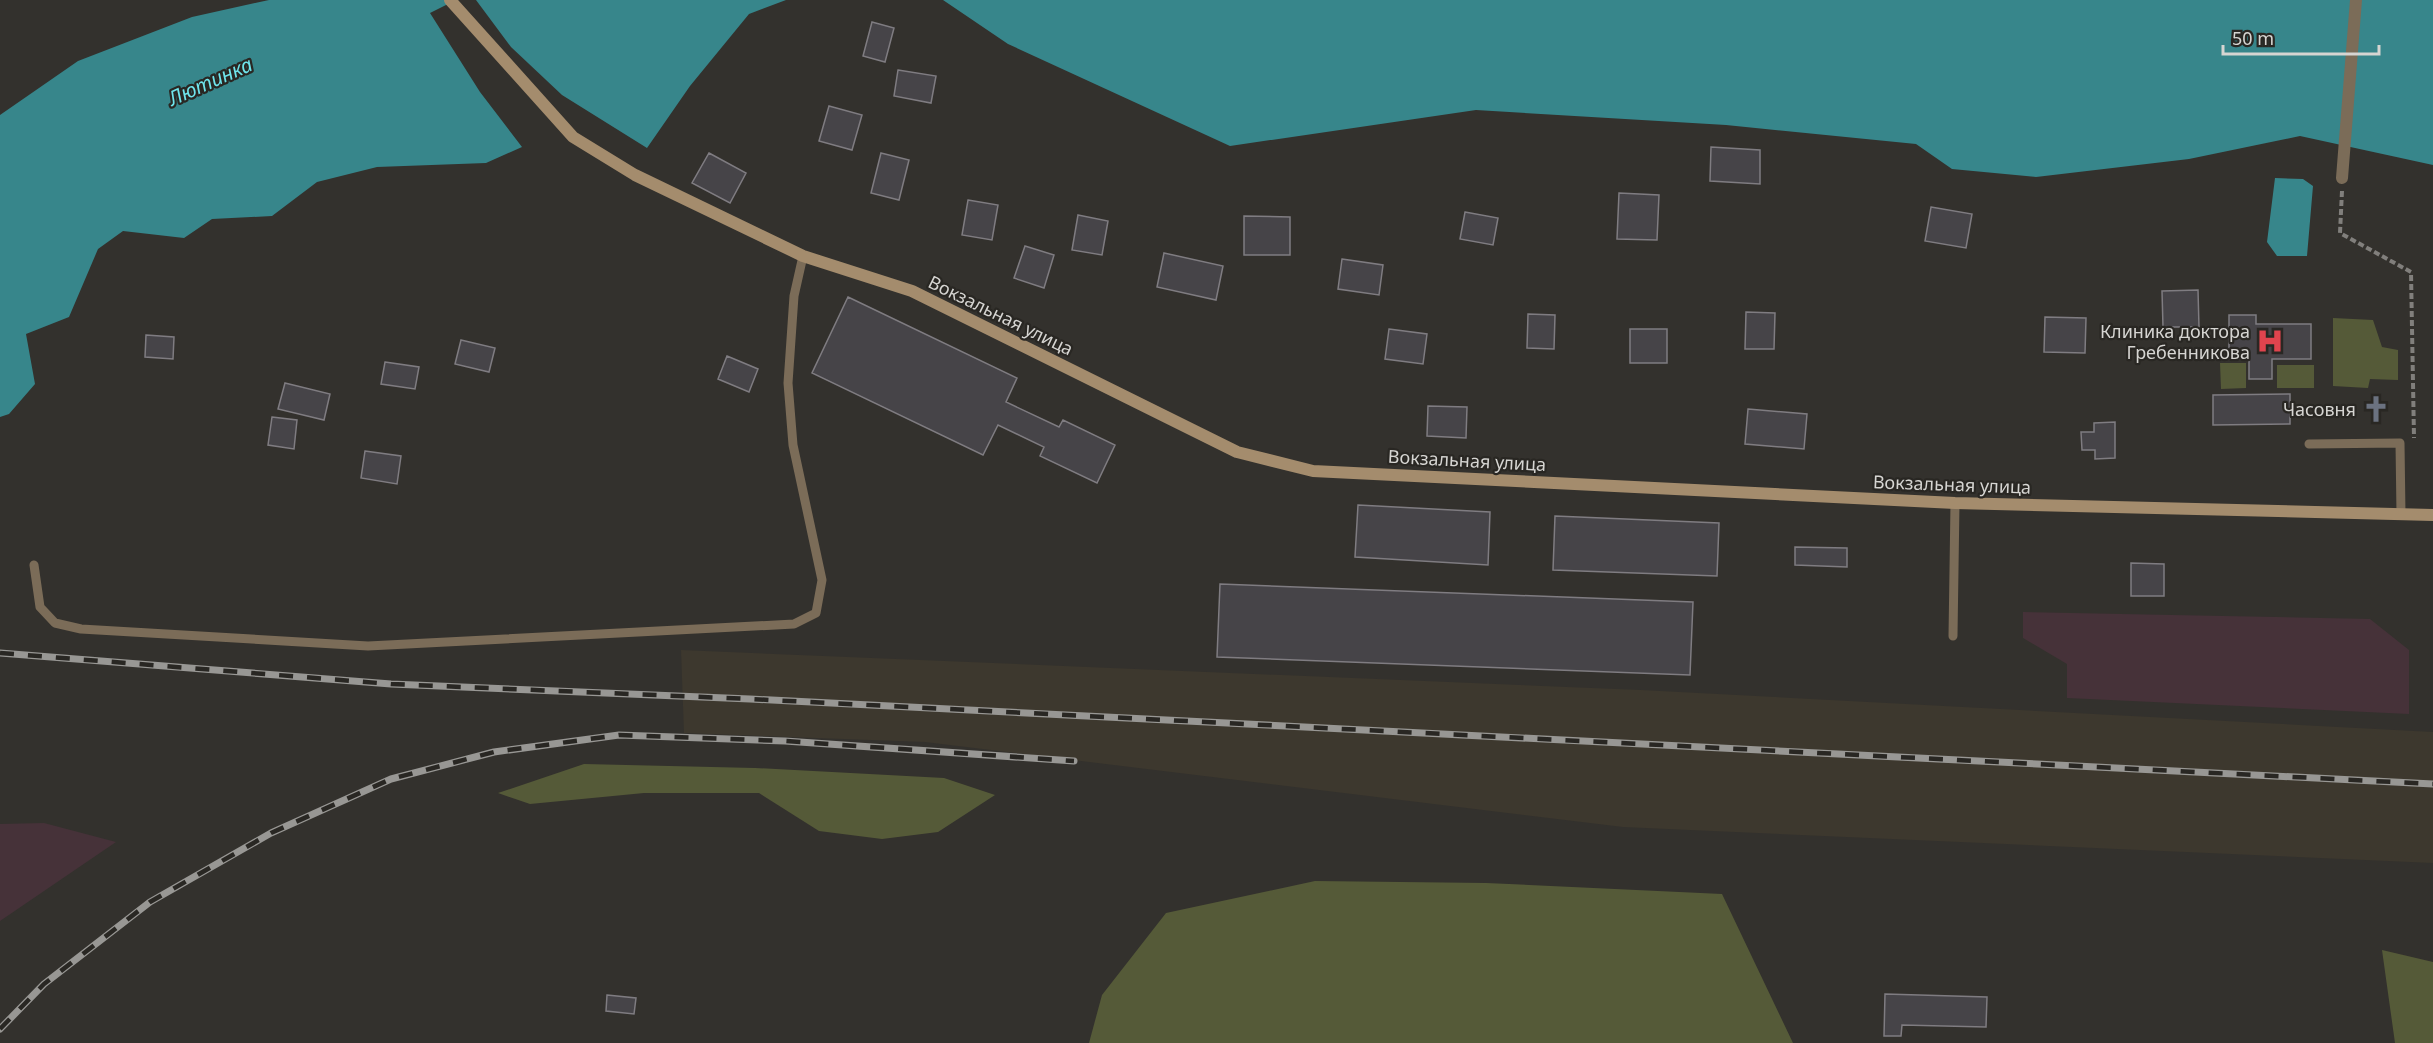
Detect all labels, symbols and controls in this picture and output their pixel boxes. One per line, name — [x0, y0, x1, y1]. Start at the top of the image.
scale bar — [2223, 18, 2379, 56]
text: 50 m — [2232, 26, 2274, 50]
water label: Лютинка — [162, 50, 257, 112]
street label: Вокзальная улица — [925, 270, 1077, 360]
place label: Клиника доктора Гребенникова — [2100, 319, 2250, 364]
hospital icon: Клиника доктора Гребенникова — [2255, 326, 2285, 356]
church icon: Часовня — [2361, 394, 2391, 424]
place label: Часовня — [2283, 397, 2356, 421]
street label: Вокзальная улица — [1387, 444, 1547, 476]
street label: Вокзальная улица — [1872, 469, 2032, 499]

